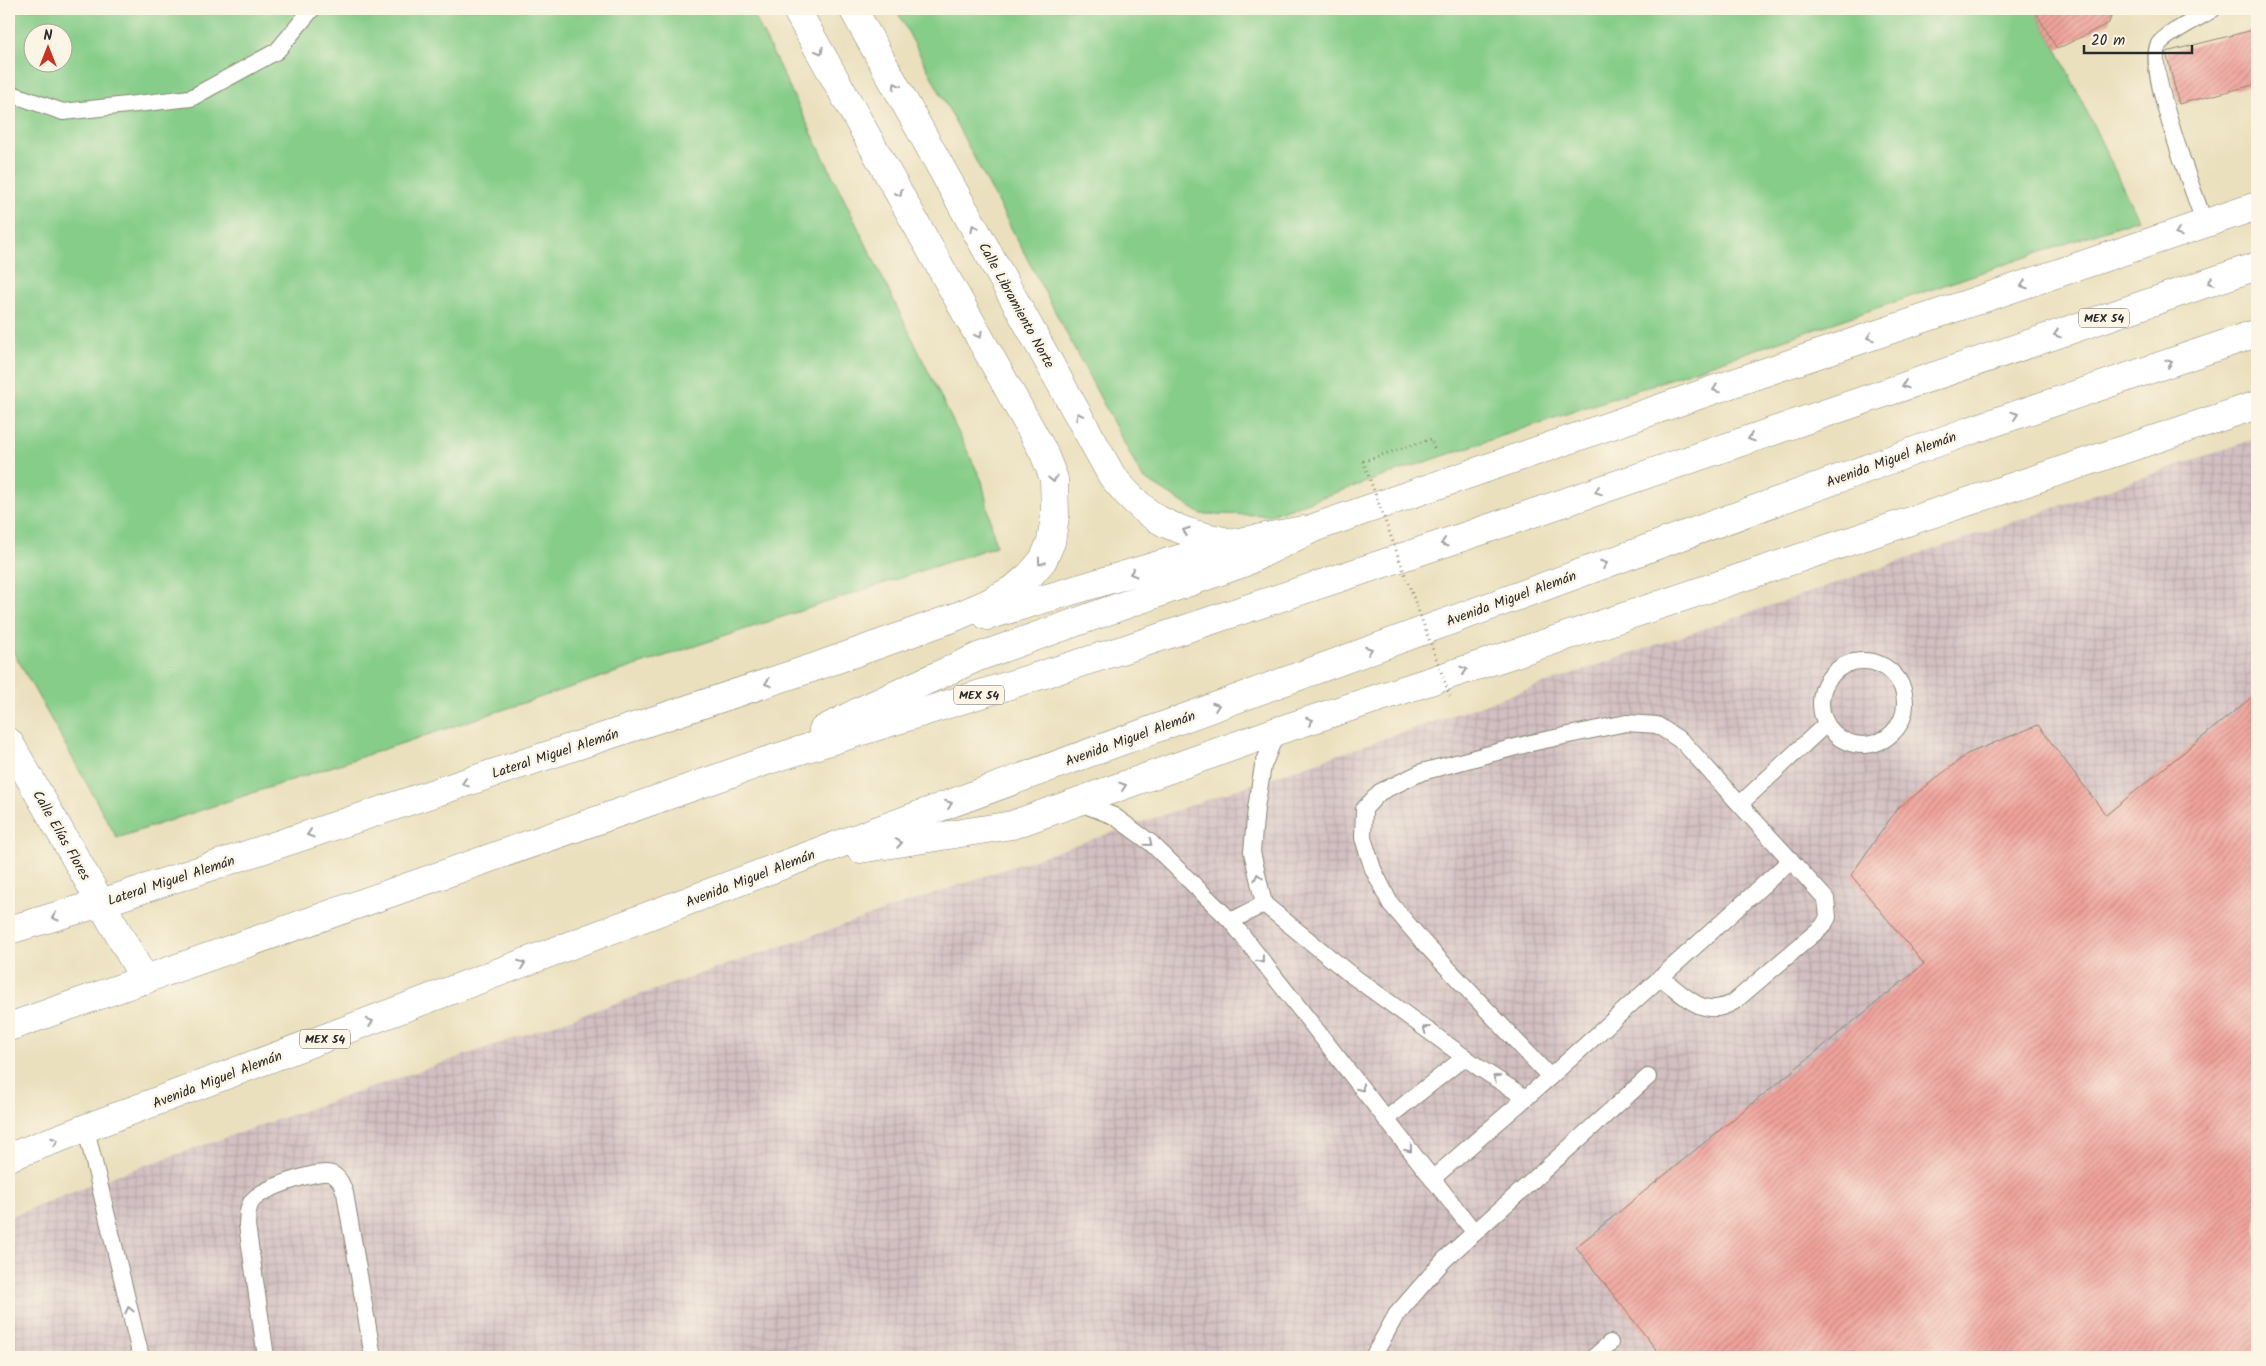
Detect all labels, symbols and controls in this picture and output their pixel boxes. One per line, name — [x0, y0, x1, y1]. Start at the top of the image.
north arrow — [22, 22, 72, 72]
scale bar — [2084, 22, 2191, 54]
text: N — [44, 25, 53, 47]
text: 20 m — [2091, 29, 2125, 53]
one-way arrow — [814, 46, 824, 55]
one-way arrow — [892, 83, 902, 92]
one-way arrow — [893, 188, 903, 197]
one-way arrow — [971, 225, 981, 234]
one-way arrow — [2174, 227, 2183, 237]
street label: Calle Libramiento Norte — [972, 238, 1060, 373]
one-way arrow — [2207, 276, 2216, 286]
one-way arrow — [2020, 279, 2029, 289]
road number: MEX 54 — [2079, 308, 2129, 328]
one-way arrow — [2053, 328, 2062, 338]
one-way arrow — [972, 330, 982, 339]
one-way arrow — [1866, 331, 1875, 341]
one-way arrow — [2164, 359, 2173, 369]
one-way arrow — [1901, 379, 1910, 389]
one-way arrow — [1712, 383, 1721, 393]
one-way arrow — [2010, 411, 2019, 421]
one-way arrow — [1075, 413, 1085, 422]
street label: Avenida Miguel Alemán — [1823, 426, 1960, 494]
one-way arrow — [1747, 432, 1756, 442]
one-way arrow — [1047, 475, 1058, 483]
one-way arrow — [1594, 485, 1602, 495]
one-way arrow — [1183, 527, 1191, 537]
one-way arrow — [1440, 538, 1448, 548]
one-way arrow — [1038, 556, 1047, 566]
one-way arrow — [1599, 560, 1608, 570]
street label: Avenida Miguel Alemán — [1443, 565, 1580, 633]
one-way arrow — [1130, 567, 1138, 577]
one-way arrow — [1364, 646, 1373, 656]
one-way arrow — [1460, 666, 1468, 676]
one-way arrow — [765, 677, 773, 687]
road number: MEX 54 — [954, 686, 1004, 704]
one-way arrow — [1212, 702, 1220, 712]
street label: Avenida Miguel Alemán — [1062, 705, 1199, 773]
one-way arrow — [1305, 716, 1313, 726]
street label: Lateral Miguel Alemán — [489, 723, 622, 785]
one-way arrow — [461, 777, 469, 787]
one-way arrow — [1119, 782, 1127, 792]
street label: Calle Elías Flores — [26, 786, 96, 885]
one-way arrow — [944, 800, 953, 810]
one-way arrow — [307, 828, 315, 838]
one-way arrow — [1143, 837, 1152, 845]
one-way arrow — [895, 838, 903, 849]
street label: Avenida Miguel Alemán — [682, 844, 818, 914]
street label: Lateral Miguel Alemán — [105, 850, 238, 912]
one-way arrow — [1253, 872, 1264, 881]
one-way arrow — [51, 911, 59, 921]
one-way arrow — [1255, 954, 1264, 964]
one-way arrow — [518, 960, 526, 970]
one-way arrow — [366, 1017, 374, 1027]
one-way arrow — [1422, 1026, 1432, 1035]
road number: MEX 54 — [300, 1030, 350, 1048]
street label: Avenida Miguel Alemán — [149, 1045, 285, 1115]
one-way arrow — [1492, 1075, 1501, 1084]
one-way arrow — [1356, 1082, 1364, 1091]
one-way arrow — [50, 1137, 58, 1147]
one-way arrow — [1403, 1144, 1412, 1153]
one-way arrow — [124, 1305, 135, 1314]

